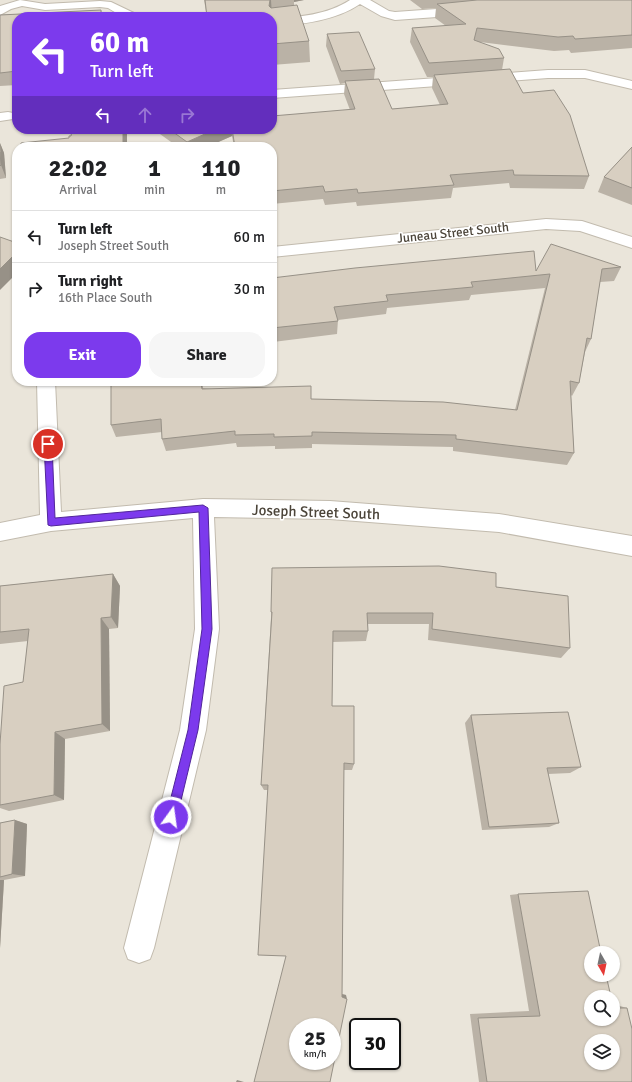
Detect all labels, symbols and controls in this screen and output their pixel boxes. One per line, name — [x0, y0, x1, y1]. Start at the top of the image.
text: 60 m — [90, 26, 149, 60]
icon: left — [24, 28, 76, 80]
text: Turn left — [90, 60, 153, 82]
icon: left — [92, 104, 114, 126]
icon: ahead — [134, 104, 156, 126]
icon: right — [176, 104, 198, 126]
text: 22:02 — [49, 153, 107, 183]
text: 1 — [148, 153, 161, 183]
text: 110 — [202, 153, 240, 183]
text: Arrival — [59, 182, 97, 198]
text: min — [144, 182, 165, 198]
text: m — [216, 182, 226, 198]
street label: Juneau Street South — [396, 219, 510, 247]
text: Turn left — [58, 220, 112, 238]
icon: left — [24, 226, 46, 248]
text: 60 m — [234, 228, 265, 246]
text: Joseph Street South — [58, 238, 169, 254]
text: Turn right — [58, 272, 123, 290]
icon: right — [24, 278, 46, 300]
text: 30 m — [234, 280, 265, 298]
text: 16th Place South — [58, 290, 152, 306]
button: Exit — [24, 332, 141, 378]
button: Share — [149, 332, 265, 378]
pin — [31, 427, 65, 461]
icon: arrive — [37, 433, 59, 455]
street label: Joseph Street South — [252, 501, 380, 523]
position arrow — [150, 796, 192, 838]
north arrow — [584, 946, 620, 982]
map controls — [584, 946, 620, 1070]
button: search — [584, 990, 620, 1026]
speed limit sign: 30 — [349, 1018, 401, 1070]
text: 25 — [304, 1026, 326, 1051]
button: layers — [584, 1034, 620, 1070]
text: km/h — [304, 1048, 326, 1060]

